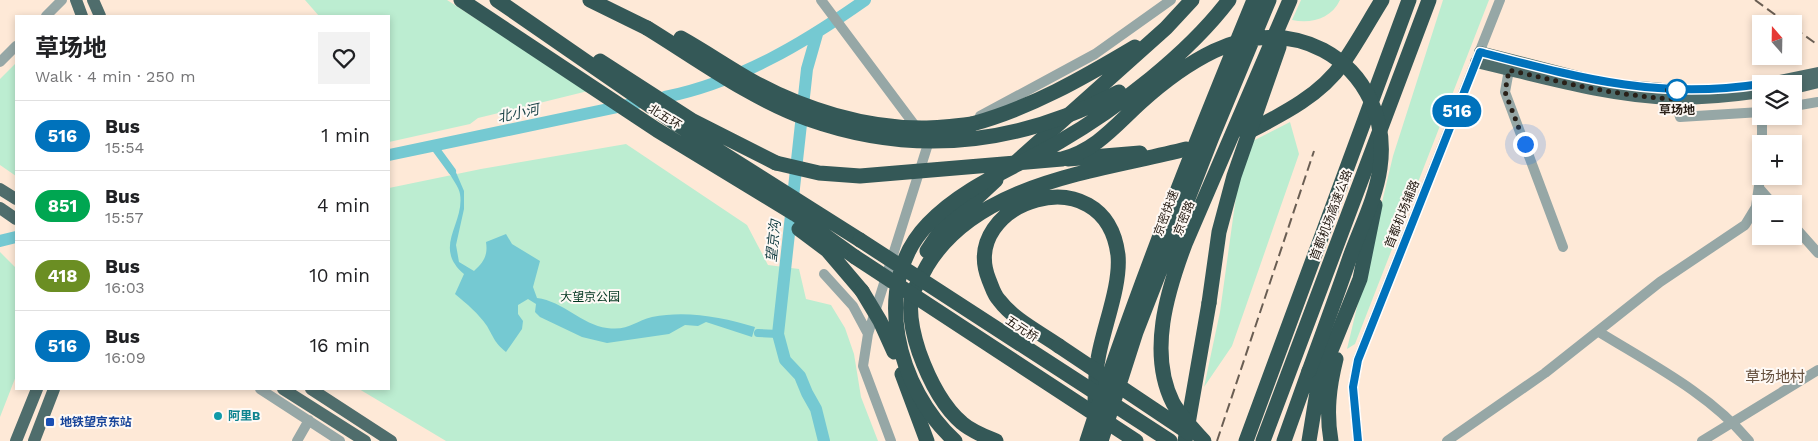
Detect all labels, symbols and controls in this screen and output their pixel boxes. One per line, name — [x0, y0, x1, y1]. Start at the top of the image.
north arrow — [1752, 15, 1802, 65]
map controls — [1752, 15, 1802, 245]
button: heart — [318, 32, 370, 84]
text: 草场地 — [35, 34, 107, 62]
text: Walk · 4 min · 250 m — [35, 67, 195, 86]
button: layers — [1752, 75, 1802, 125]
marker: 草场地 — [1666, 79, 1688, 101]
line badge: 516 — [1428, 95, 1486, 127]
water label: 北小河 — [496, 100, 543, 125]
text: 516 — [1442, 100, 1472, 121]
street label: 北五环 — [646, 102, 684, 132]
place label: 草场地 — [1659, 103, 1695, 117]
text: Bus — [105, 115, 140, 138]
text: 1 min — [321, 124, 370, 147]
text: 516 — [48, 125, 77, 146]
your location — [1513, 132, 1538, 157]
button: + — [1752, 135, 1802, 185]
text: 15:54 — [105, 138, 144, 157]
street label: 首都机场高速公路 — [1307, 168, 1355, 262]
street label: 首都机场辅路 — [1382, 178, 1422, 250]
text: Bus — [105, 185, 140, 208]
street label: 京密快速 — [1151, 188, 1181, 238]
text: 4 min — [317, 194, 370, 217]
text: 851 — [48, 195, 77, 216]
button: − — [1752, 195, 1802, 245]
street label: 京密路 — [1171, 199, 1197, 237]
text: 15:57 — [105, 208, 144, 227]
water label: 望京沟 — [763, 217, 783, 263]
text: Bus — [105, 255, 140, 278]
text: 10 min — [309, 264, 370, 287]
text: 418 — [47, 265, 78, 286]
text: 16:03 — [105, 278, 145, 297]
park label: 大望京公园 — [560, 290, 620, 304]
street label: 五元桥 — [1003, 313, 1041, 345]
text: Bus — [105, 325, 140, 348]
text: 16 min — [310, 334, 370, 357]
text: 516 — [48, 335, 77, 356]
text: 16:09 — [105, 348, 146, 367]
district label: 草场地村 — [1745, 368, 1805, 386]
place label: 阿里B — [228, 409, 260, 423]
marker: 阿里B — [212, 410, 224, 422]
place label: 地铁望京东站 — [60, 415, 132, 429]
marker: 地铁望京东站 — [44, 416, 56, 428]

